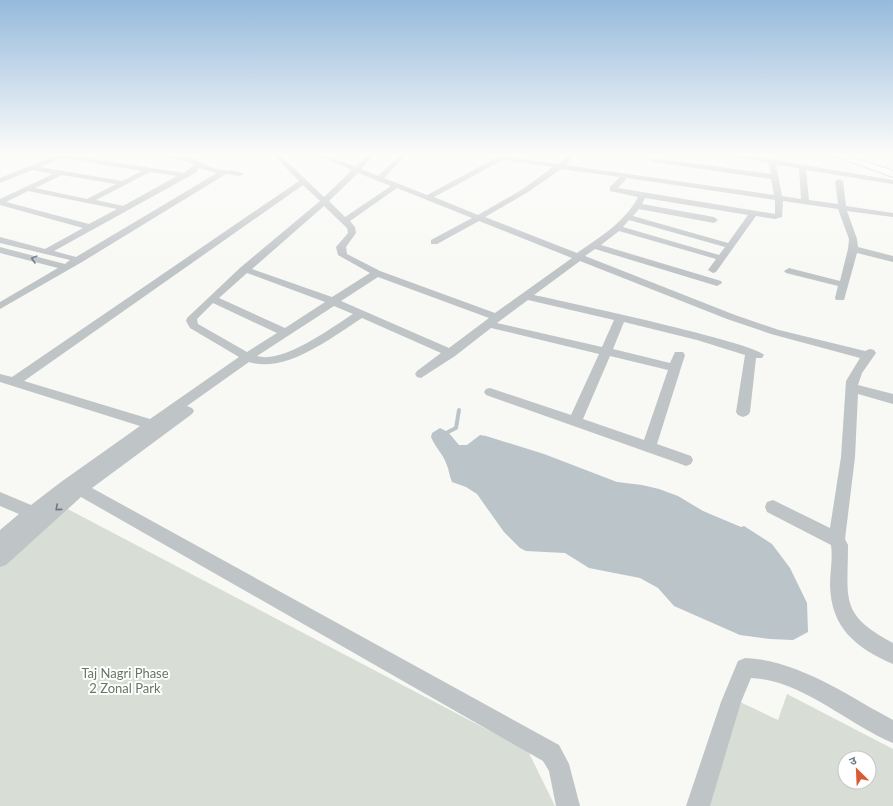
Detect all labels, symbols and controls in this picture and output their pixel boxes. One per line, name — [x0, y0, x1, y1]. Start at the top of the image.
one-way arrow — [30, 255, 37, 264]
one-way arrow — [56, 503, 63, 510]
park label: Taj Nagri Phase 2 Zonal Park — [81, 665, 169, 696]
north arrow — [837, 750, 877, 790]
text: उ — [847, 753, 859, 768]

